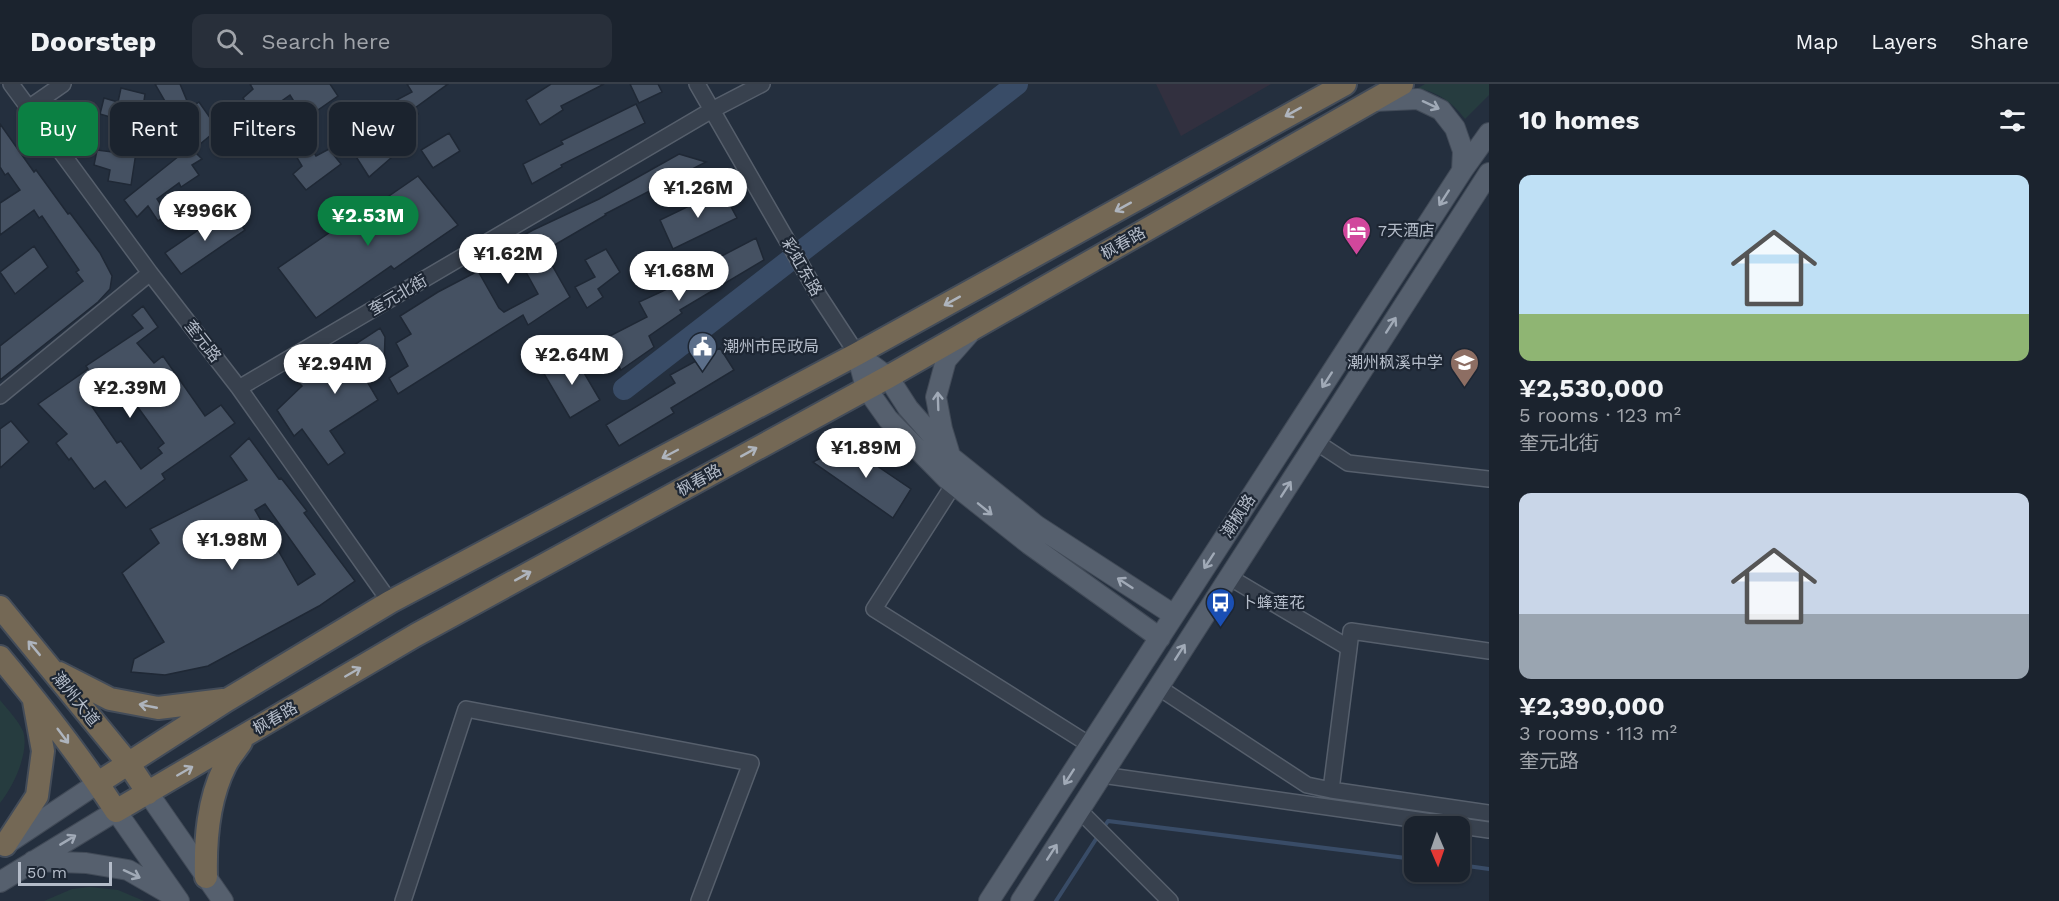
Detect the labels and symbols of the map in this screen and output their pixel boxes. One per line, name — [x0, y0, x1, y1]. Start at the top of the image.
one-way arrow — [1422, 99, 1440, 111]
one-way arrow — [1285, 107, 1303, 118]
pin: ¥1.26M — [649, 168, 747, 219]
one-way arrow — [1438, 189, 1450, 206]
pin: ¥996K — [163, 191, 247, 242]
pin: ¥2.53M — [319, 196, 417, 247]
one-way arrow — [1115, 201, 1132, 213]
hotel icon: 7天酒店 — [1341, 214, 1373, 256]
place label: 7天酒店 — [1378, 221, 1435, 240]
street label: 枫春路 — [1097, 223, 1149, 263]
pin: ¥1.62M — [459, 234, 557, 285]
street label: 彩虹东路 — [778, 235, 826, 299]
pin: ¥1.68M — [630, 251, 728, 302]
street label: 奎元北街 — [366, 271, 430, 319]
one-way arrow — [944, 295, 961, 307]
street label: 奎元路 — [181, 316, 225, 366]
one-way arrow — [1385, 316, 1398, 333]
public building icon: 潮州市民政局 — [686, 330, 718, 372]
pin: ¥2.64M — [523, 335, 621, 386]
place label: 潮州市民政局 — [723, 337, 819, 356]
pin: ¥2.94M — [286, 344, 384, 395]
school or university icon: 潮州枫溪中学 — [1448, 346, 1480, 388]
place label: 潮州枫溪中学 — [1347, 353, 1443, 372]
pin: ¥2.39M — [81, 368, 179, 419]
one-way arrow — [1320, 371, 1333, 388]
one-way arrow — [933, 391, 944, 411]
pin: ¥1.89M — [817, 428, 915, 479]
one-way arrow — [740, 446, 758, 457]
one-way arrow — [661, 448, 679, 460]
street label: 枫春路 — [673, 460, 725, 500]
one-way arrow — [1280, 481, 1292, 497]
street label: 潮枫路 — [1217, 491, 1259, 541]
one-way arrow — [977, 502, 993, 515]
pin: ¥1.98M — [183, 520, 281, 571]
one-way arrow — [1203, 552, 1215, 569]
one-way arrow — [514, 570, 531, 582]
one-way arrow — [1117, 577, 1134, 589]
bus stop icon: 卜蜂莲花 — [1204, 586, 1236, 628]
place label: 卜蜂莲花 — [1241, 593, 1305, 612]
one-way arrow — [28, 640, 41, 656]
one-way arrow — [1174, 644, 1187, 661]
one-way arrow — [344, 666, 361, 678]
street label: 潮州大道 — [48, 668, 104, 730]
street label: 枫春路 — [249, 698, 301, 738]
one-way arrow — [139, 700, 159, 711]
one-way arrow — [56, 727, 69, 743]
one-way arrow — [176, 765, 193, 777]
one-way arrow — [1063, 769, 1075, 785]
north arrow — [1404, 816, 1470, 882]
one-way arrow — [59, 834, 76, 847]
one-way arrow — [1047, 844, 1059, 861]
scale bar — [18, 859, 112, 886]
one-way arrow — [123, 869, 141, 880]

